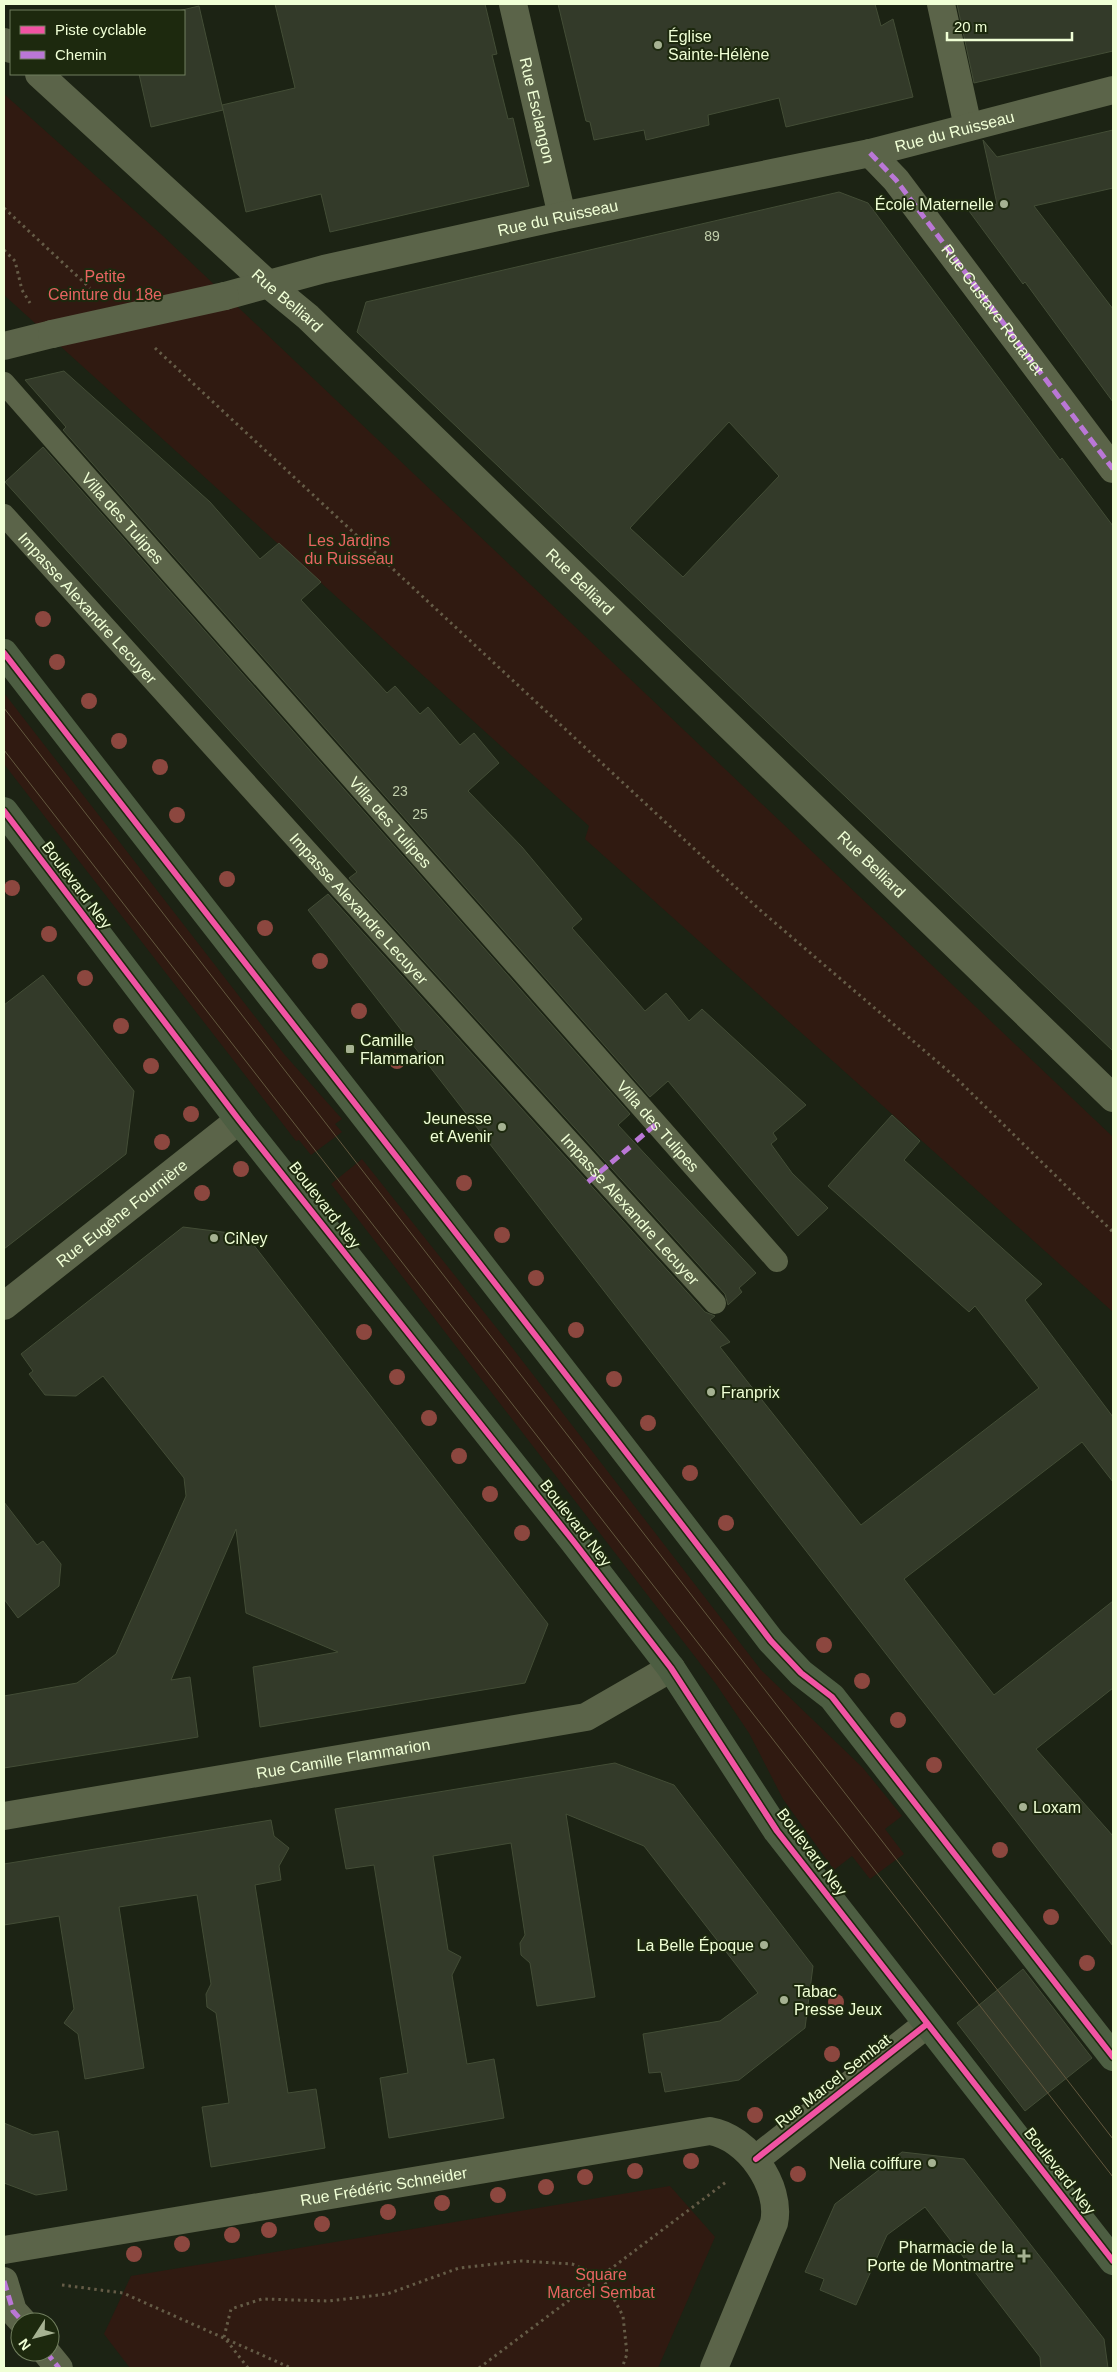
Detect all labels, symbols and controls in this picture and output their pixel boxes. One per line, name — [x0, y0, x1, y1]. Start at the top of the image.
legend — [10, 10, 185, 75]
scale bar — [947, 10, 1072, 42]
text: 20 m — [954, 18, 987, 35]
text: Piste cyclable — [55, 21, 147, 38]
place label: Église Sainte-Hélène — [668, 27, 770, 63]
marker: Église Sainte-Hélène — [652, 39, 664, 51]
text: Chemin — [55, 46, 107, 63]
street label: Rue Esclangon — [517, 55, 558, 165]
street label: Rue du Ruisseau — [893, 107, 1016, 155]
place label: École Maternelle — [875, 195, 994, 213]
street label: Rue du Ruisseau — [496, 196, 620, 239]
marker: École Maternelle — [998, 198, 1010, 210]
house number: 89 — [704, 228, 720, 244]
street label: Rue Gustave Rouanet — [939, 241, 1048, 378]
street label: Rue Belliard — [249, 265, 326, 335]
park label: Petite Ceinture du 18e — [48, 268, 162, 303]
street label: Villa des Tulipes — [78, 469, 167, 567]
street label: Impasse Alexandre Lecuyer — [15, 529, 161, 687]
park label: Les Jardins du Ruisseau — [305, 532, 393, 567]
street label: Rue Belliard — [543, 545, 618, 618]
street label: Villa des Tulipes — [346, 773, 435, 871]
house number: 23 — [392, 783, 408, 799]
house number: 25 — [412, 806, 428, 822]
street label: Rue Belliard — [835, 827, 909, 900]
street label: Impasse Alexandre Lecuyer — [287, 829, 432, 988]
street label: Boulevard Ney — [39, 838, 115, 932]
place label: Camille Flammarion — [360, 1032, 444, 1067]
marker: Camille Flammarion — [344, 1043, 356, 1055]
street label: Villa des Tulipes — [614, 1077, 703, 1175]
place label: Jeunesse et Avenir — [424, 1110, 493, 1145]
marker: Jeunesse et Avenir — [496, 1121, 508, 1133]
street label: Impasse Alexandre Lecuyer — [558, 1130, 703, 1289]
street label: Rue Eugène Fournière — [53, 1156, 190, 1270]
street label: Boulevard Ney — [286, 1158, 364, 1252]
place label: CiNey — [224, 1230, 268, 1247]
marker: CiNey — [208, 1232, 220, 1244]
place label: Franprix — [721, 1384, 780, 1401]
marker: Franprix — [705, 1386, 717, 1398]
street label: Boulevard Ney — [537, 1476, 615, 1570]
street label: Rue Camille Flammarion — [255, 1735, 431, 1781]
place label: Loxam — [1033, 1799, 1081, 1816]
marker: Loxam — [1017, 1801, 1029, 1813]
street label: Boulevard Ney — [774, 1805, 850, 1899]
place label: La Belle Époque — [637, 1936, 754, 1954]
marker: La Belle Époque — [758, 1939, 770, 1951]
place label: Tabac Presse Jeux — [794, 1983, 882, 2018]
marker: Tabac Presse Jeux — [778, 1994, 790, 2006]
street label: Rue Marcel Sembat — [772, 2030, 894, 2131]
street label: Boulevard Ney — [1021, 2124, 1099, 2218]
place label: Nelia coiffure — [829, 2155, 922, 2172]
marker: Nelia coiffure — [926, 2157, 938, 2169]
street label: Rue Frédéric Schneider — [299, 2163, 469, 2208]
place label: Pharmacie de la Porte de Montmartre — [867, 2239, 1014, 2274]
marker: Pharmacie de la Porte de Montmartre — [1018, 2250, 1030, 2262]
park label: Square Marcel Sembat — [547, 2266, 655, 2301]
north arrow — [10, 2312, 60, 2362]
text: N — [15, 2336, 34, 2353]

